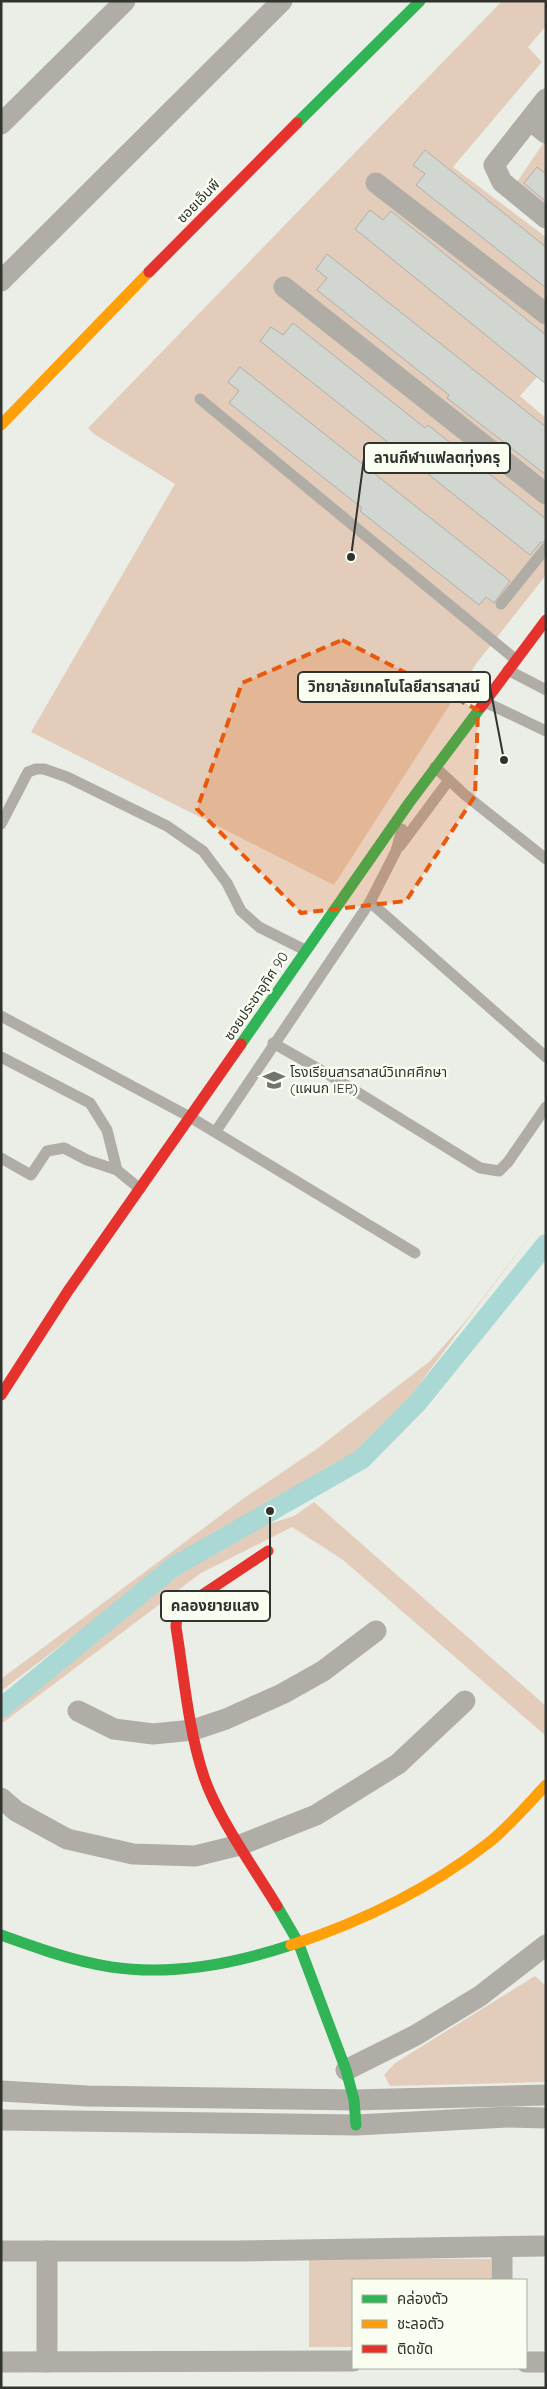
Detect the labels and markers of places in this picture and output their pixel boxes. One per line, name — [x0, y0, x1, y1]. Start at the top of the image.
callout: ลานกีฬาแฟลตทุ่งครุ — [364, 443, 510, 473]
callout: วิทยาลัยเทคโนโลยีสารสาสน์ — [298, 672, 490, 702]
place label: โรงเรียนสารสาสน์วิเทศศึกษา (แผนก IEP) — [290, 1063, 447, 1097]
school or university icon: โรงเรียนสารสาสน์วิเทศศึกษา (แผนก IEP) — [261, 1067, 287, 1093]
callout: คลองยายแสง — [161, 1591, 270, 1621]

